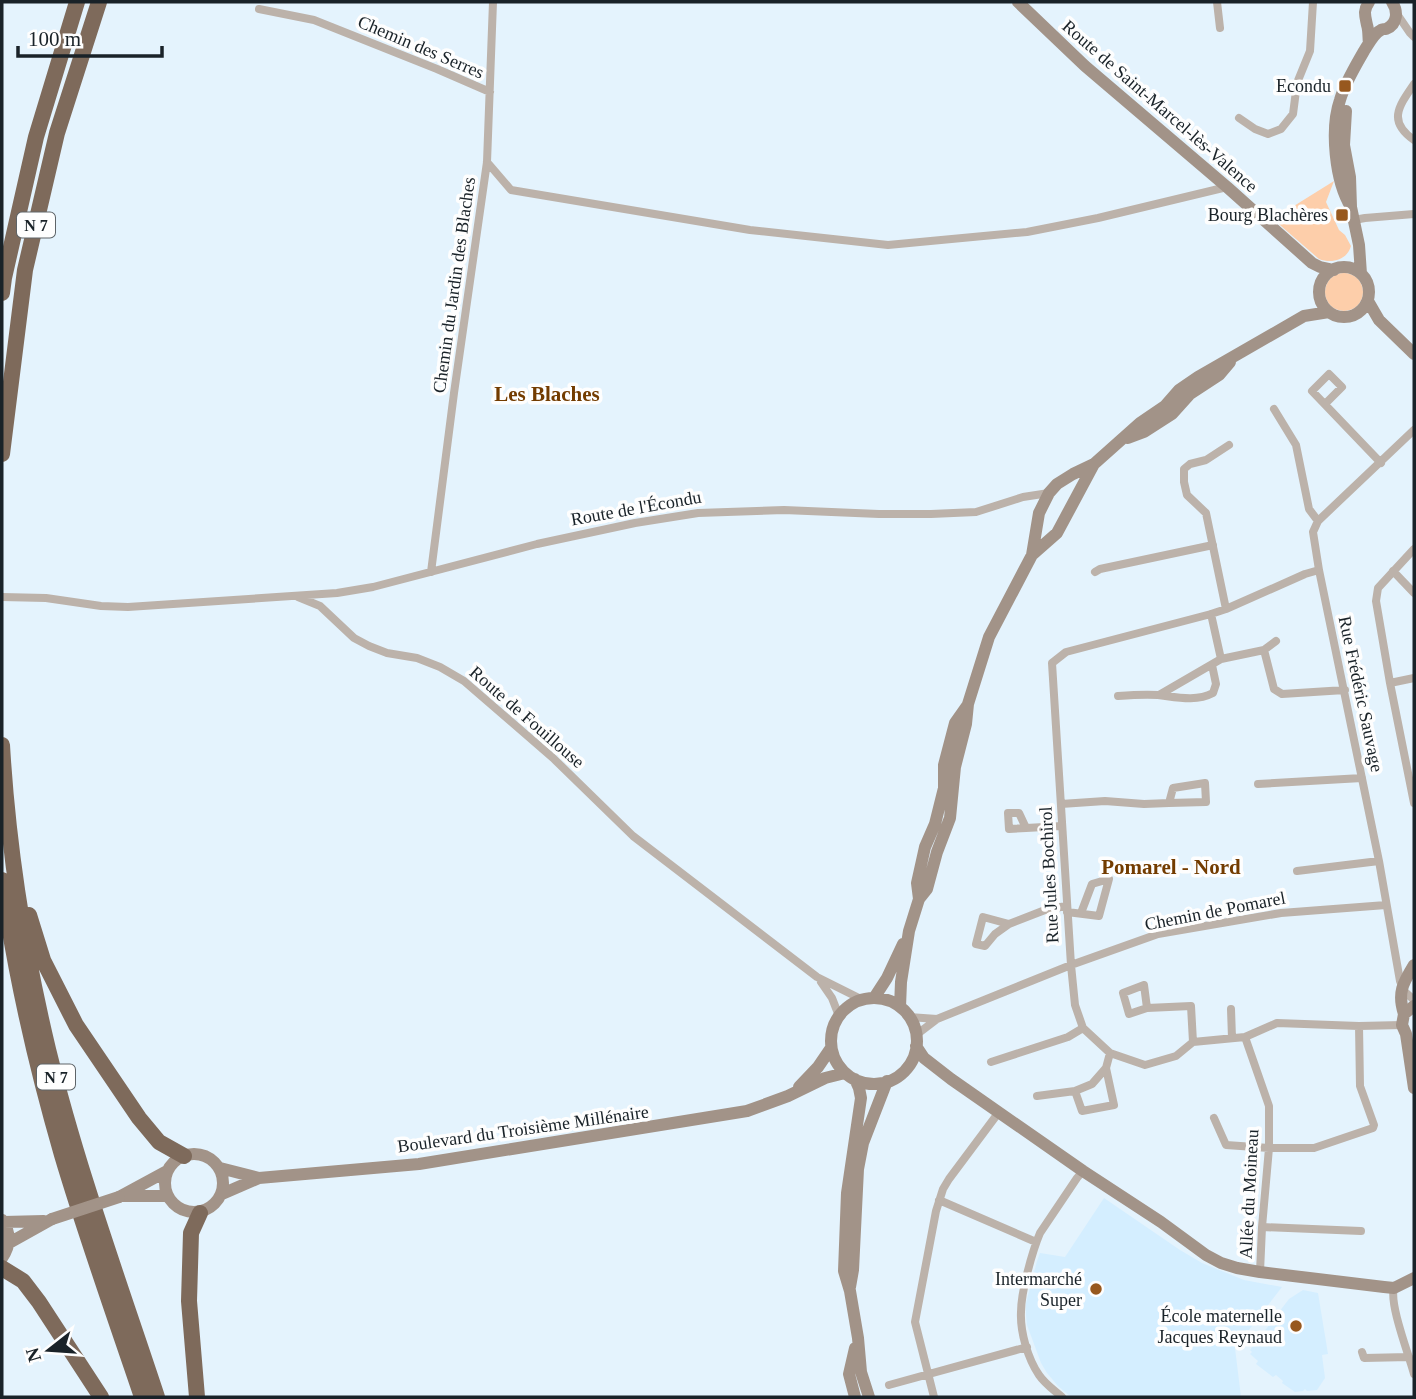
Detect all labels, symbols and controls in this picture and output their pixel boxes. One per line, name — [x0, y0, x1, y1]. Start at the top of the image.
street label: Chemin des Serres — [355, 11, 487, 83]
scale bar — [18, 14, 161, 58]
street label: Route de Saint-Marcel-lès-Valence — [1058, 16, 1262, 196]
text: 100 m — [28, 27, 81, 51]
place label: Econdu — [1276, 76, 1331, 96]
marker: Econdu — [1337, 78, 1353, 94]
street label: Chemin du Jardin des Blaches — [429, 176, 479, 394]
place label: Bourg Blachères — [1208, 205, 1328, 225]
marker: Bourg Blachères — [1334, 207, 1350, 223]
road number: N 7 — [17, 213, 55, 238]
district label: Les Blaches — [494, 382, 600, 406]
street label: Route de l'Écondu — [569, 486, 703, 529]
street label: Rue Frédéric Sauvage — [1335, 614, 1387, 774]
street label: Route de Fouillouse — [466, 662, 588, 772]
street label: Rue Jules Bochirol — [1035, 806, 1063, 944]
district label: Pomarel - Nord — [1101, 855, 1241, 879]
street label: Chemin de Pomarel — [1143, 888, 1287, 934]
road number: N 7 — [37, 1064, 75, 1090]
street label: Boulevard du Troisième Millénaire — [396, 1101, 650, 1157]
street label: Allée du Moineau — [1236, 1129, 1262, 1259]
place label: Intermarché Super — [995, 1269, 1082, 1310]
marker: Intermarché Super — [1088, 1281, 1104, 1297]
place label: École maternelle Jacques Reynaud — [1158, 1305, 1282, 1347]
north arrow — [14, 1315, 84, 1385]
marker: École maternelle Jacques Reynaud — [1288, 1318, 1304, 1334]
text: N — [21, 1345, 45, 1364]

